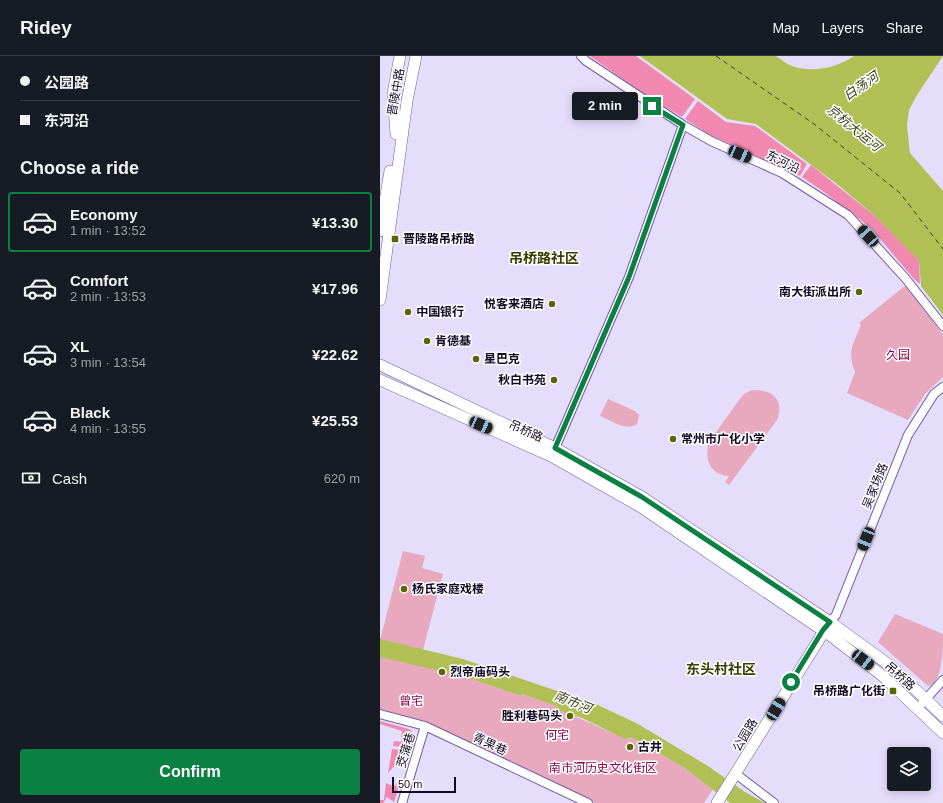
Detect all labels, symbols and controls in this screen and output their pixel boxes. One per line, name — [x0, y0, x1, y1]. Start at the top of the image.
text: Ridey — [20, 17, 72, 38]
text: Map — [772, 20, 800, 36]
text: Layers — [822, 20, 864, 36]
text: Share — [886, 20, 923, 36]
street label: 晋陵中路 — [385, 67, 407, 117]
water label: 白荡河 — [841, 67, 884, 103]
text: 公园路 — [44, 74, 89, 91]
callout: 2 min — [572, 92, 638, 120]
route end — [643, 97, 661, 115]
text: 2 min — [588, 98, 622, 113]
water label: 京杭大运河 — [824, 102, 886, 156]
text: 东河沿 — [44, 112, 89, 129]
car — [727, 144, 753, 164]
street label: 东河沿 — [764, 148, 802, 176]
text: Choose a ride — [20, 158, 139, 178]
icon: car — [22, 204, 58, 240]
text: Economy — [70, 206, 138, 223]
text: ¥13.30 — [312, 214, 358, 231]
text: 1 min · 13:52 — [70, 223, 146, 238]
car — [856, 223, 880, 249]
place label: 晋陵路吊桥路 — [403, 232, 475, 246]
marker: 晋陵路吊桥路 — [390, 234, 400, 244]
district label: 吊桥路社区 — [509, 250, 579, 266]
icon: car — [22, 270, 58, 306]
text: Comfort — [70, 272, 128, 289]
text: ¥17.96 — [312, 280, 358, 297]
place label: 南大街派出所 — [779, 285, 851, 299]
marker: 南大街派出所 — [854, 287, 864, 297]
text: 2 min · 13:53 — [70, 289, 146, 304]
place label: 悦客来酒店 — [484, 297, 544, 311]
marker: 悦客来酒店 — [547, 299, 557, 309]
place label: 中国银行 — [416, 305, 464, 319]
marker: 中国银行 — [403, 307, 413, 317]
place label: 肯德基 — [435, 334, 471, 348]
icon: car — [22, 336, 58, 372]
marker: 肯德基 — [422, 336, 432, 346]
text: XL — [70, 338, 89, 355]
text: ¥22.62 — [312, 346, 358, 363]
park label: 久园 — [886, 348, 910, 362]
place label: 星巴克 — [484, 352, 520, 366]
marker: 星巴克 — [471, 354, 481, 364]
text: 3 min · 13:54 — [70, 355, 146, 370]
place label: 秋白书苑 — [498, 373, 546, 387]
marker: 秋白书苑 — [549, 375, 559, 385]
icon: car — [22, 402, 58, 438]
text: Black — [70, 404, 110, 421]
text: ¥25.53 — [312, 412, 358, 429]
car — [468, 415, 494, 435]
street label: 吊桥路 — [507, 417, 545, 445]
text: 4 min · 13:55 — [70, 421, 146, 436]
place label: 常州市广化小学 — [681, 432, 765, 446]
marker: 常州市广化小学 — [668, 434, 678, 444]
street label: 吴家场路 — [860, 461, 890, 511]
icon: cash — [20, 467, 42, 489]
text: Cash — [52, 470, 87, 487]
text: 620 m — [324, 471, 360, 486]
car — [856, 526, 876, 552]
place label: 杨氏家庭戏楼 — [412, 582, 484, 596]
marker: 杨氏家庭戏楼 — [399, 584, 409, 594]
car — [850, 648, 876, 672]
street label: 吊桥路 — [882, 659, 918, 693]
district label: 东头村社区 — [686, 661, 756, 677]
place label: 烈帝庙码头 — [450, 665, 510, 679]
marker: 烈帝庙码头 — [437, 667, 447, 677]
route start — [782, 673, 800, 691]
place label: 吊桥路广化街 — [813, 684, 885, 698]
marker: 吊桥路广化街 — [888, 686, 898, 696]
water label: 南市河 — [552, 688, 597, 717]
park label: 曾宅 — [399, 694, 423, 708]
car — [765, 696, 787, 722]
place label: 胜利巷码头 — [502, 709, 562, 723]
marker: 胜利巷码头 — [565, 711, 575, 721]
street label: 公园路 — [730, 716, 760, 754]
park label: 何宅 — [545, 728, 569, 742]
street label: 青果巷 — [471, 730, 509, 758]
street label: 茭蒲巷 — [394, 731, 418, 769]
place label: 古井 — [638, 740, 662, 754]
marker: 古井 — [625, 742, 635, 752]
map controls — [887, 747, 931, 791]
button: layers — [887, 747, 931, 791]
button: Confirm — [20, 749, 360, 795]
park label: 南市河历史文化街区 — [549, 761, 657, 775]
scale bar — [392, 775, 456, 794]
text: 50 m — [398, 778, 422, 790]

